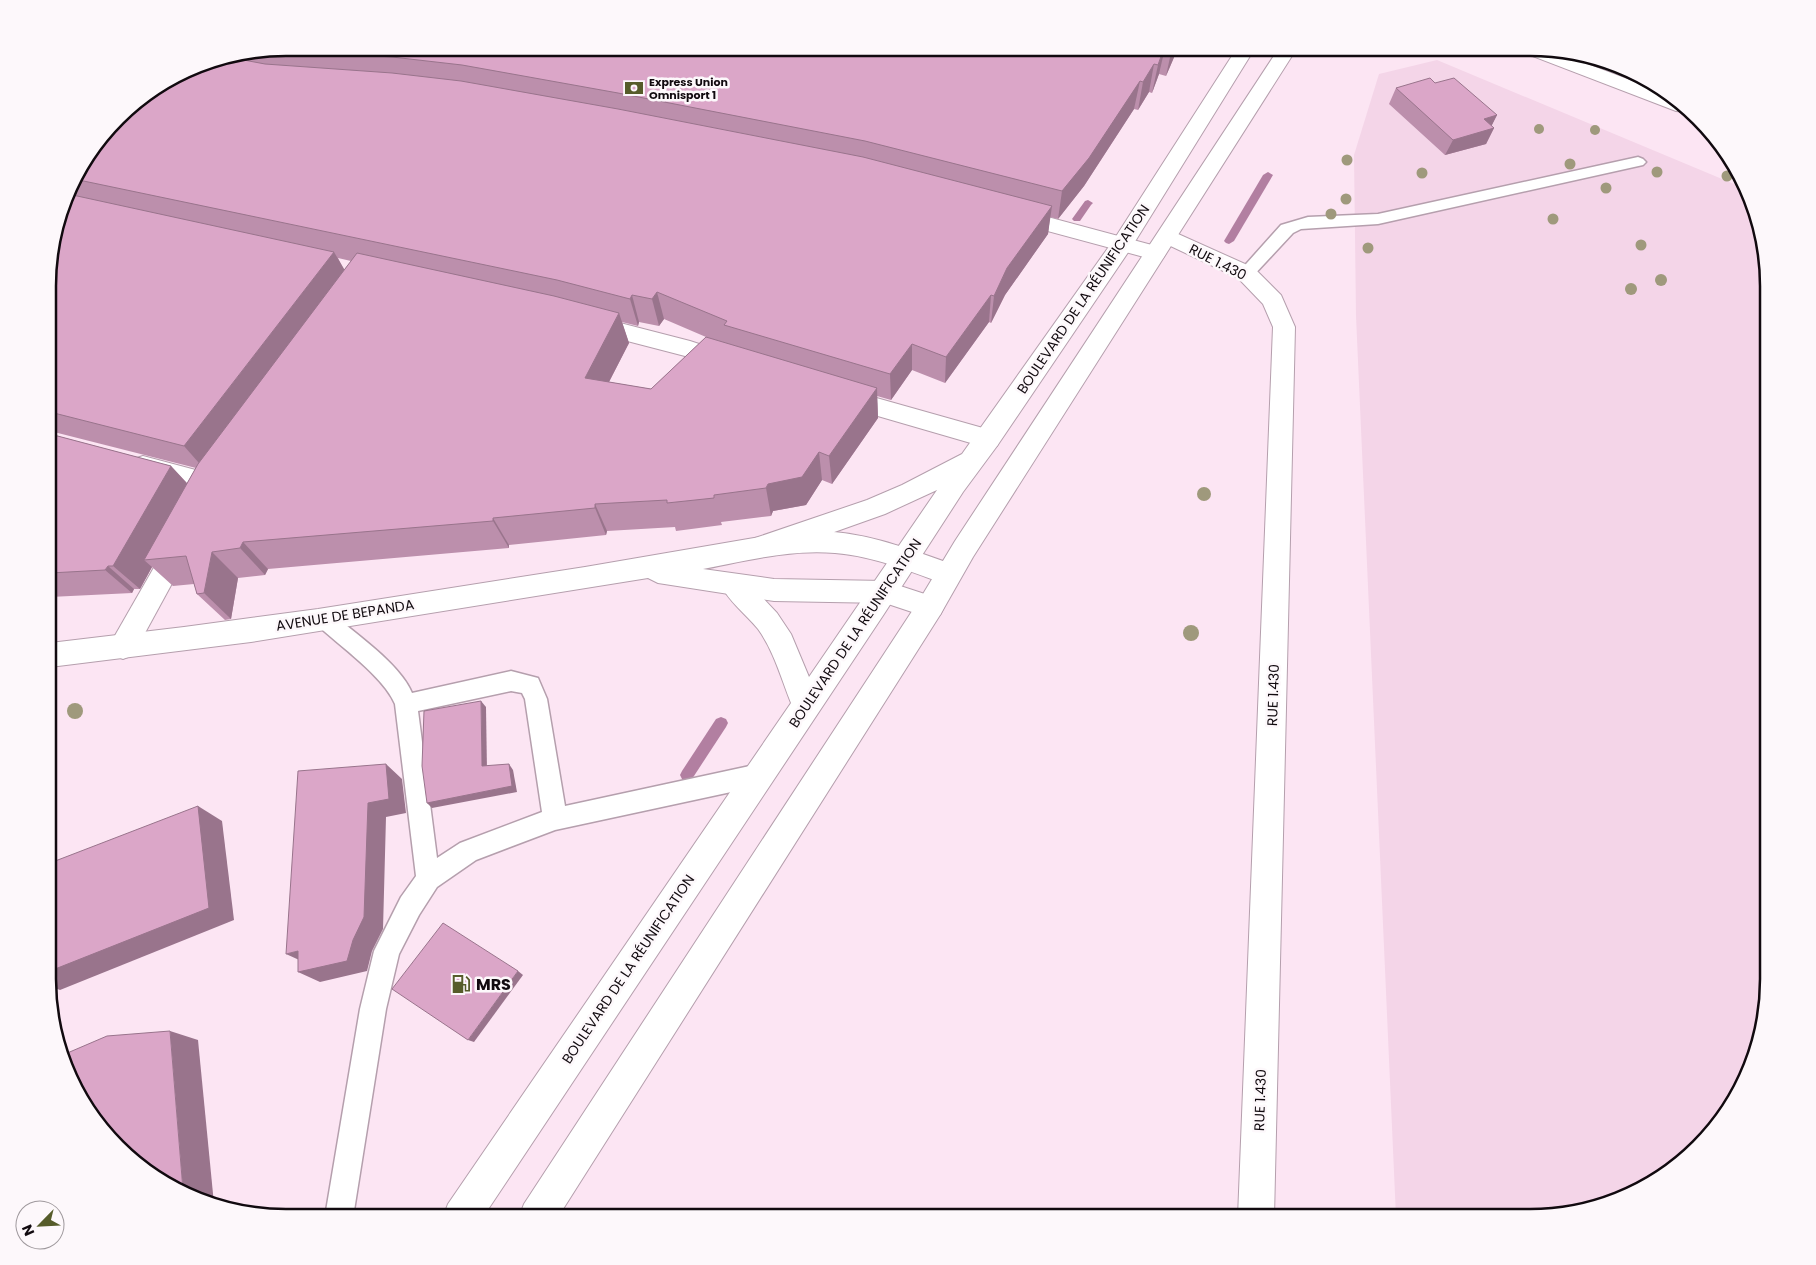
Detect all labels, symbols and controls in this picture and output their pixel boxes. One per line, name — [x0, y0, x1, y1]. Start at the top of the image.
place label: Express Union Omnisport 1 — [649, 74, 728, 103]
bank icon: Express Union Omnisport 1 — [623, 77, 645, 99]
street label: BOULEVARD DE LA RÉUNIFICATION — [1012, 200, 1154, 398]
street label: RUE 1.430 — [1186, 239, 1250, 285]
street label: BOULEVARD DE LA RÉUNIFICATION — [784, 534, 926, 732]
street label: AVENUE DE BEPANDA — [274, 594, 416, 636]
street label: RUE 1.430 — [1262, 664, 1284, 726]
street label: BOULEVARD DE LA RÉUNIFICATION — [557, 870, 699, 1068]
fuel station icon: MRS — [450, 973, 472, 995]
place label: MRS — [476, 973, 511, 996]
street label: RUE 1.430 — [1249, 1069, 1271, 1131]
north arrow — [15, 1200, 65, 1250]
text: N — [17, 1221, 39, 1239]

